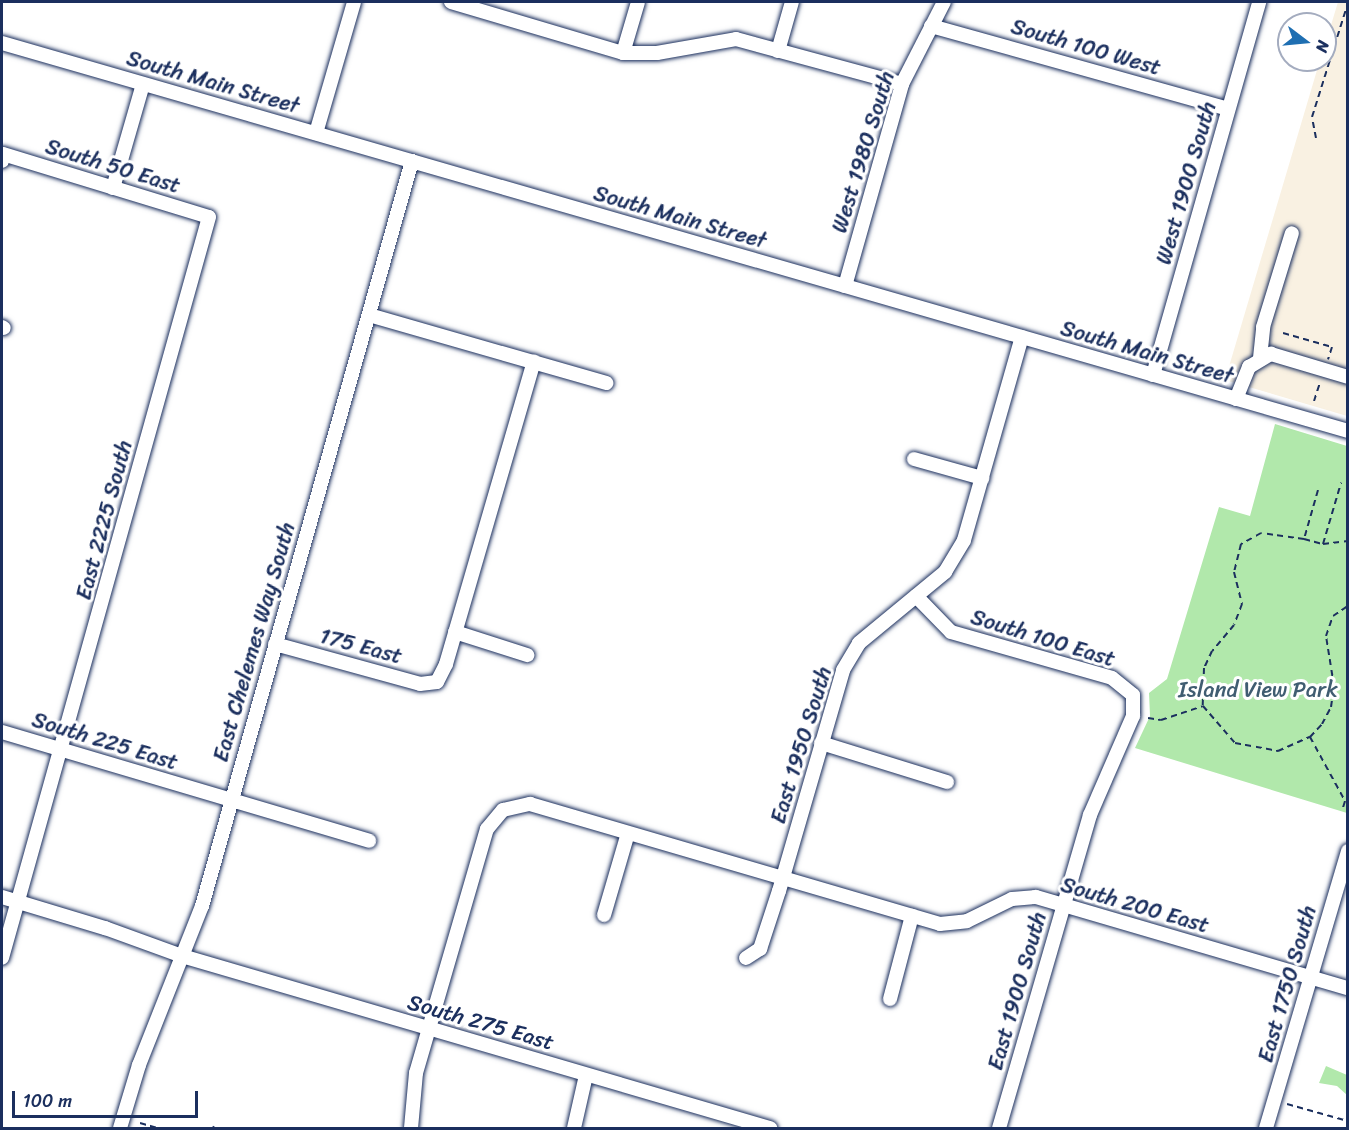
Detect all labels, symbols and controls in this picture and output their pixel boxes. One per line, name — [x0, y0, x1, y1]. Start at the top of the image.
north arrow — [1277, 12, 1337, 72]
street label: South 100 West — [1008, 13, 1164, 81]
text: N — [1307, 37, 1338, 56]
street label: South Main Street — [123, 44, 303, 120]
street label: West 1980 South — [826, 68, 900, 236]
street label: West 1900 South — [1150, 99, 1222, 267]
street label: South 50 East — [42, 133, 184, 199]
street label: South Main Street — [590, 179, 770, 255]
street label: South Main Street — [1057, 314, 1237, 390]
street label: East 2225 South — [70, 437, 138, 603]
street label: East Chelemes Way South — [207, 519, 301, 765]
street label: South 100 East — [968, 604, 1118, 672]
street label: 175 East — [317, 622, 405, 670]
street label: East 1950 South — [765, 663, 837, 827]
park label: Island View Park — [1177, 677, 1339, 703]
street label: South 225 East — [29, 706, 181, 776]
street label: South 200 East — [1058, 871, 1212, 939]
street label: East 1750 South — [1252, 903, 1322, 1065]
street label: East 1900 South — [982, 909, 1052, 1073]
street label: South 275 East — [405, 988, 557, 1056]
scale bar — [15, 1079, 201, 1117]
text: 100 m — [23, 1085, 72, 1117]

